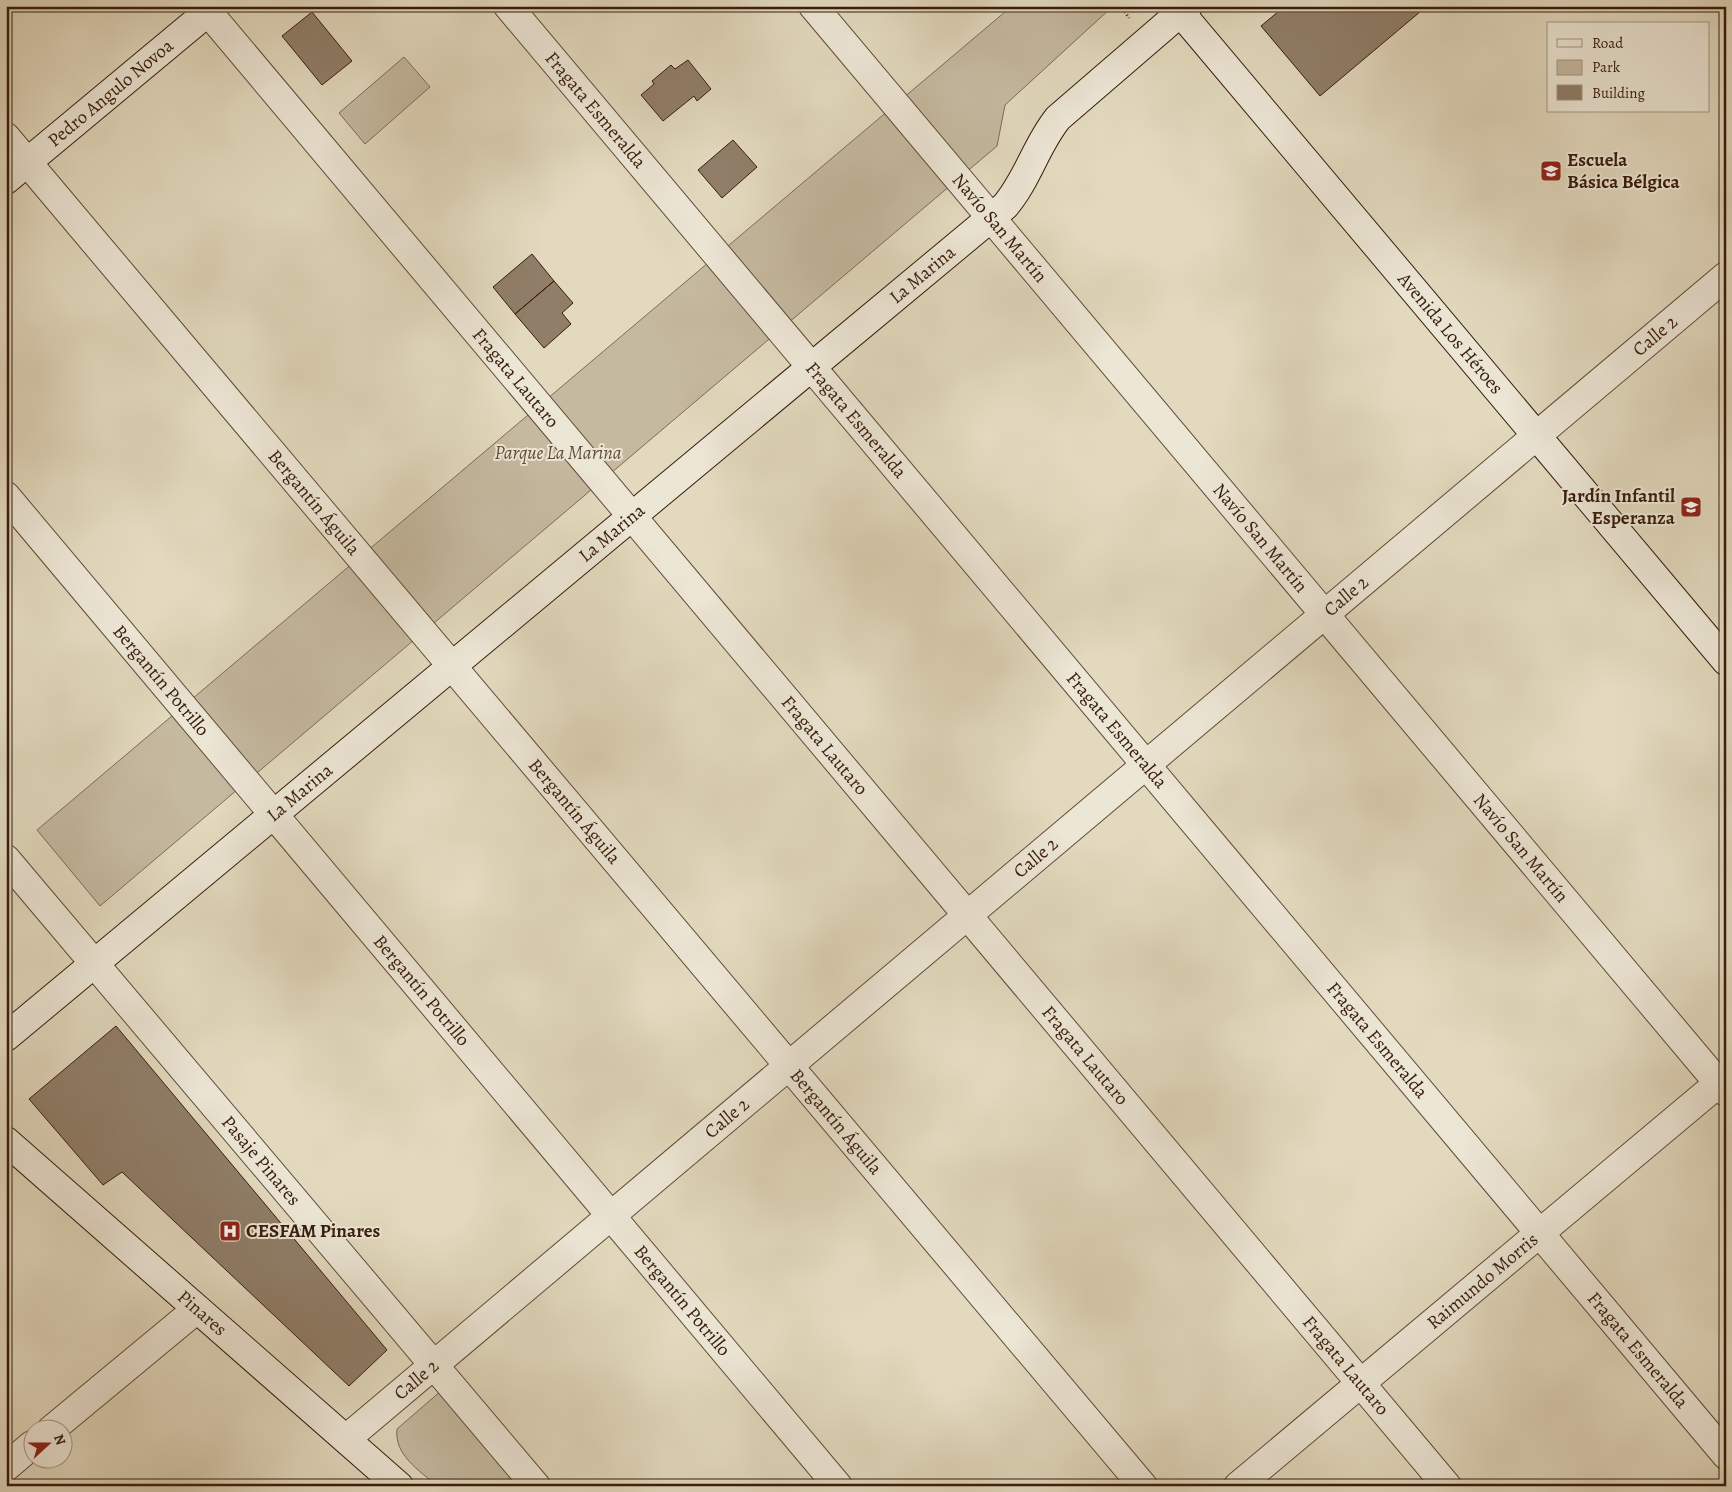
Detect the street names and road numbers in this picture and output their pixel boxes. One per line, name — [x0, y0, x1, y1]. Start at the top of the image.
street label: Pedro Angulo Novoa — [42, 33, 179, 153]
street label: Fragata Esmeralda — [539, 46, 652, 174]
street label: Navío San Martín — [946, 168, 1053, 288]
street label: La Marina — [884, 239, 961, 310]
street label: Avenida Los Héroes — [1391, 266, 1509, 400]
street label: Calle 2 — [1627, 309, 1683, 362]
street label: Fragata Lautaro — [466, 323, 565, 433]
street label: Fragata Esmeralda — [799, 356, 913, 484]
street label: Bergantín Águila — [262, 444, 366, 561]
street label: Navío San Martín — [1207, 478, 1314, 598]
street label: La Marina — [573, 498, 651, 568]
street label: Calle 2 — [1318, 570, 1374, 623]
street label: Bergantín Potrillo — [107, 619, 215, 742]
street label: Fragata Esmeralda — [1060, 666, 1173, 794]
street label: Fragata Lautaro — [775, 690, 874, 801]
street label: Bergantín Águila — [522, 753, 627, 870]
street label: La Marina — [261, 757, 338, 828]
street label: Navío San Martín — [1467, 788, 1574, 908]
street label: Calle 2 — [1008, 831, 1064, 884]
street label: Bergantín Potrillo — [367, 929, 476, 1052]
street label: Fragata Esmeralda — [1321, 976, 1434, 1104]
street label: Fragata Lautaro — [1036, 1000, 1135, 1111]
street label: Bergantín Águila — [784, 1063, 888, 1180]
street label: Calle 2 — [699, 1092, 755, 1145]
street label: Pasaje Pinares — [215, 1110, 307, 1211]
street label: Raimundo Morris — [1421, 1227, 1544, 1335]
street label: Bergantín Potrillo — [628, 1239, 737, 1362]
street label: Pinares — [172, 1284, 233, 1342]
street label: Fragata Esmeralda — [1581, 1286, 1695, 1414]
street label: Fragata Lautaro — [1296, 1310, 1395, 1421]
street label: Calle 2 — [388, 1353, 444, 1406]

